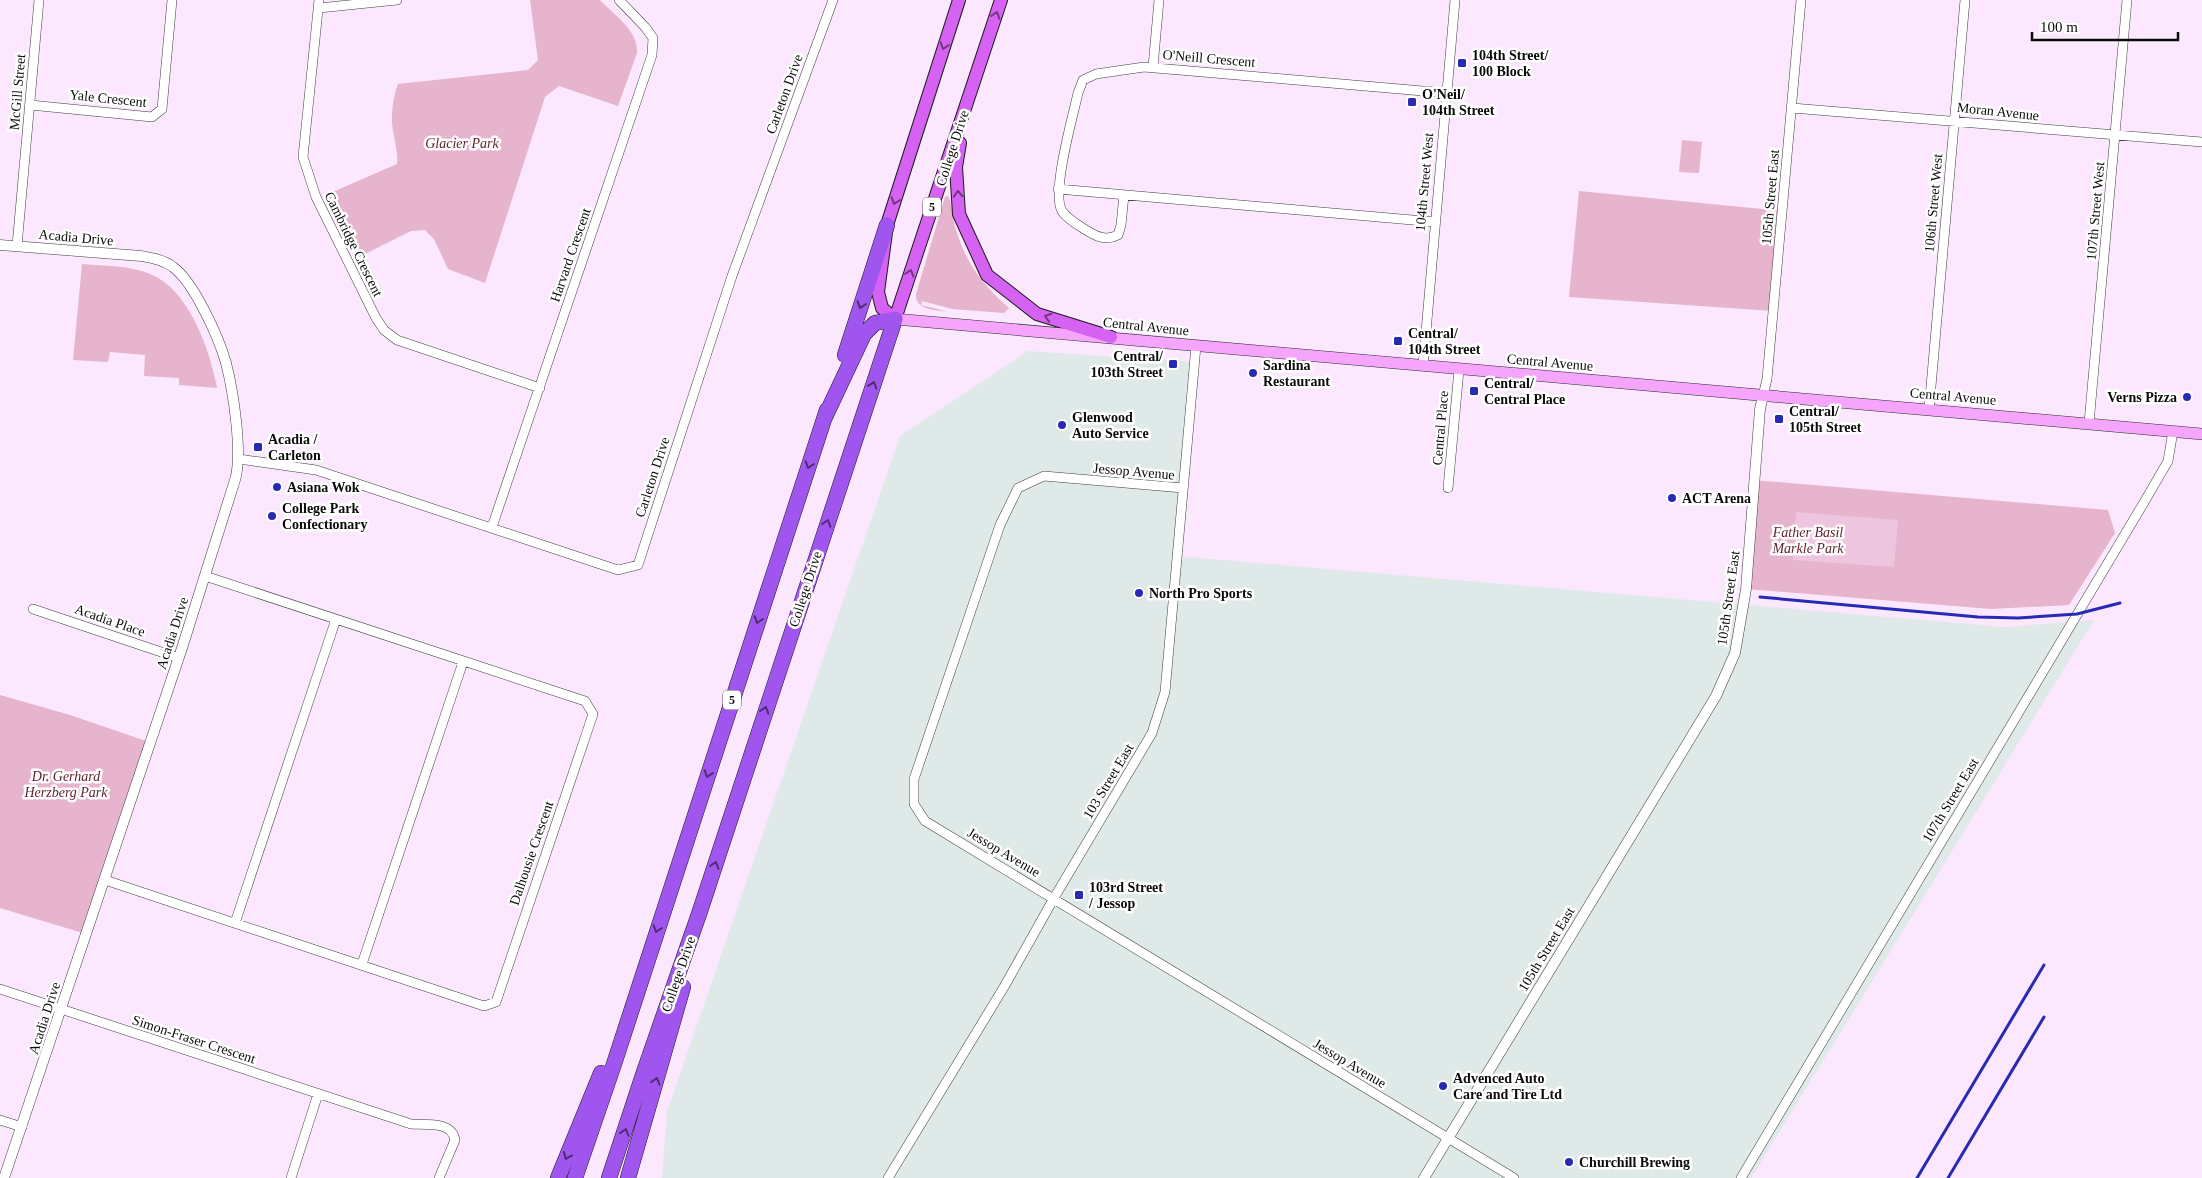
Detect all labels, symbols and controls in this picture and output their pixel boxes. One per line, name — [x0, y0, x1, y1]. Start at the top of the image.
scale bar — [2032, 10, 2178, 42]
one-way arrow — [990, 11, 1000, 20]
text: 100 m — [2040, 19, 2078, 35]
one-way arrow — [940, 42, 950, 50]
street label: O'Neill Crescent — [1162, 47, 1256, 70]
place label: 104th Street/ 100 Block — [1472, 48, 1549, 79]
street label: Carleton Drive — [763, 52, 806, 136]
street label: McGill Street — [7, 53, 28, 131]
marker: 104th Street/ 100 Block — [1456, 57, 1468, 69]
street label: Yale Crescent — [69, 87, 147, 110]
place label: O'Neil/ 104th Street — [1422, 87, 1495, 118]
marker: O'Neil/ 104th Street — [1406, 96, 1418, 108]
street label: Moran Avenue — [1956, 100, 2040, 123]
street label: College Drive — [933, 108, 972, 188]
street label: 104th Street West — [1413, 132, 1436, 232]
park label: Glacier Park — [425, 136, 500, 151]
street label: 105th Street East — [1759, 149, 1782, 245]
street label: 106th Street West — [1922, 153, 1945, 253]
street label: 107th Street West — [2084, 161, 2107, 261]
street label: Cambridge Crescent — [322, 189, 385, 299]
one-way arrow — [952, 189, 963, 197]
one-way arrow — [890, 196, 900, 205]
road number: 5 — [923, 198, 941, 216]
street label: Harvard Crescent — [547, 206, 594, 304]
street label: Acadia Drive — [38, 227, 114, 248]
one-way arrow — [904, 269, 914, 278]
one-way arrow — [857, 300, 867, 308]
one-way arrow — [1044, 313, 1053, 323]
street label: Central Avenue — [1102, 315, 1190, 338]
place label: Central/ 104th Street — [1408, 326, 1481, 357]
marker: Central/ 104th Street — [1392, 335, 1404, 347]
place label: Central/ 103th Street — [1091, 349, 1164, 380]
street label: Central Avenue — [1506, 351, 1594, 374]
marker: Central/ 103th Street — [1167, 358, 1179, 370]
place label: Sardina Restaurant — [1263, 358, 1330, 389]
marker: Sardina Restaurant — [1247, 367, 1259, 379]
place label: Central/ Central Place — [1484, 376, 1565, 407]
one-way arrow — [867, 381, 877, 390]
marker: Central/ Central Place — [1468, 385, 1480, 397]
street label: Central Avenue — [1909, 385, 1997, 408]
street label: Central Place — [1430, 390, 1451, 466]
place label: Verns Pizza — [2107, 390, 2177, 405]
marker: Verns Pizza — [2181, 391, 2193, 403]
place label: Central/ 105th Street — [1789, 404, 1862, 435]
place label: Glenwood Auto Service — [1072, 410, 1149, 441]
marker: Central/ 105th Street — [1773, 413, 1785, 425]
marker: Glenwood Auto Service — [1056, 419, 1068, 431]
place label: Acadia / Carleton — [268, 432, 321, 463]
street label: Carleton Drive — [632, 435, 673, 519]
marker: Acadia / Carleton — [252, 441, 264, 453]
street label: Jessop Avenue — [1093, 460, 1175, 483]
one-way arrow — [805, 461, 815, 469]
place label: Asiana Wok — [287, 480, 360, 495]
marker: Asiana Wok — [271, 481, 283, 493]
place label: ACT Arena — [1682, 491, 1751, 506]
marker: ACT Arena — [1666, 492, 1678, 504]
place label: College Park Confectionary — [282, 501, 368, 532]
marker: College Park Confectionary — [266, 510, 278, 522]
one-way arrow — [821, 519, 831, 527]
park label: Father Basil Markle Park — [1771, 525, 1844, 556]
street label: College Drive — [786, 549, 825, 629]
street label: 105th Street East — [1714, 550, 1743, 646]
place label: North Pro Sports — [1149, 586, 1253, 601]
marker: North Pro Sports — [1133, 587, 1145, 599]
street label: Acadia Drive — [154, 595, 191, 671]
street label: Acadia Place — [73, 601, 147, 640]
one-way arrow — [754, 615, 764, 624]
road number: 5 — [723, 690, 741, 710]
one-way arrow — [760, 707, 770, 715]
street label: 103 Street East — [1080, 741, 1137, 821]
street label: 107th Street East — [1919, 755, 1982, 845]
park label: Dr. Gerhard Herzberg Park — [23, 769, 108, 800]
one-way arrow — [703, 770, 713, 778]
street label: Dalhousie Crescent — [507, 799, 556, 907]
street label: Jessop Avenue — [965, 825, 1043, 880]
one-way arrow — [709, 861, 719, 870]
place label: 103rd Street / Jessop — [1088, 880, 1163, 911]
marker: 103rd Street / Jessop — [1073, 889, 1085, 901]
street label: 105th Street East — [1515, 904, 1578, 994]
one-way arrow — [653, 924, 663, 932]
street label: College Drive — [659, 934, 698, 1014]
street label: Acadia Drive — [26, 980, 63, 1056]
street label: Simon-Fraser Crescent — [130, 1012, 257, 1067]
street label: Jessop Avenue — [1311, 1036, 1389, 1091]
place label: Advenced Auto Care and Tire Ltd — [1453, 1071, 1562, 1102]
one-way arrow — [651, 1077, 661, 1085]
marker: Advenced Auto Care and Tire Ltd — [1437, 1080, 1449, 1092]
one-way arrow — [619, 1128, 629, 1136]
one-way arrow — [562, 1151, 573, 1160]
place label: Churchill Brewing — [1579, 1155, 1690, 1170]
marker: Churchill Brewing — [1563, 1156, 1575, 1168]

